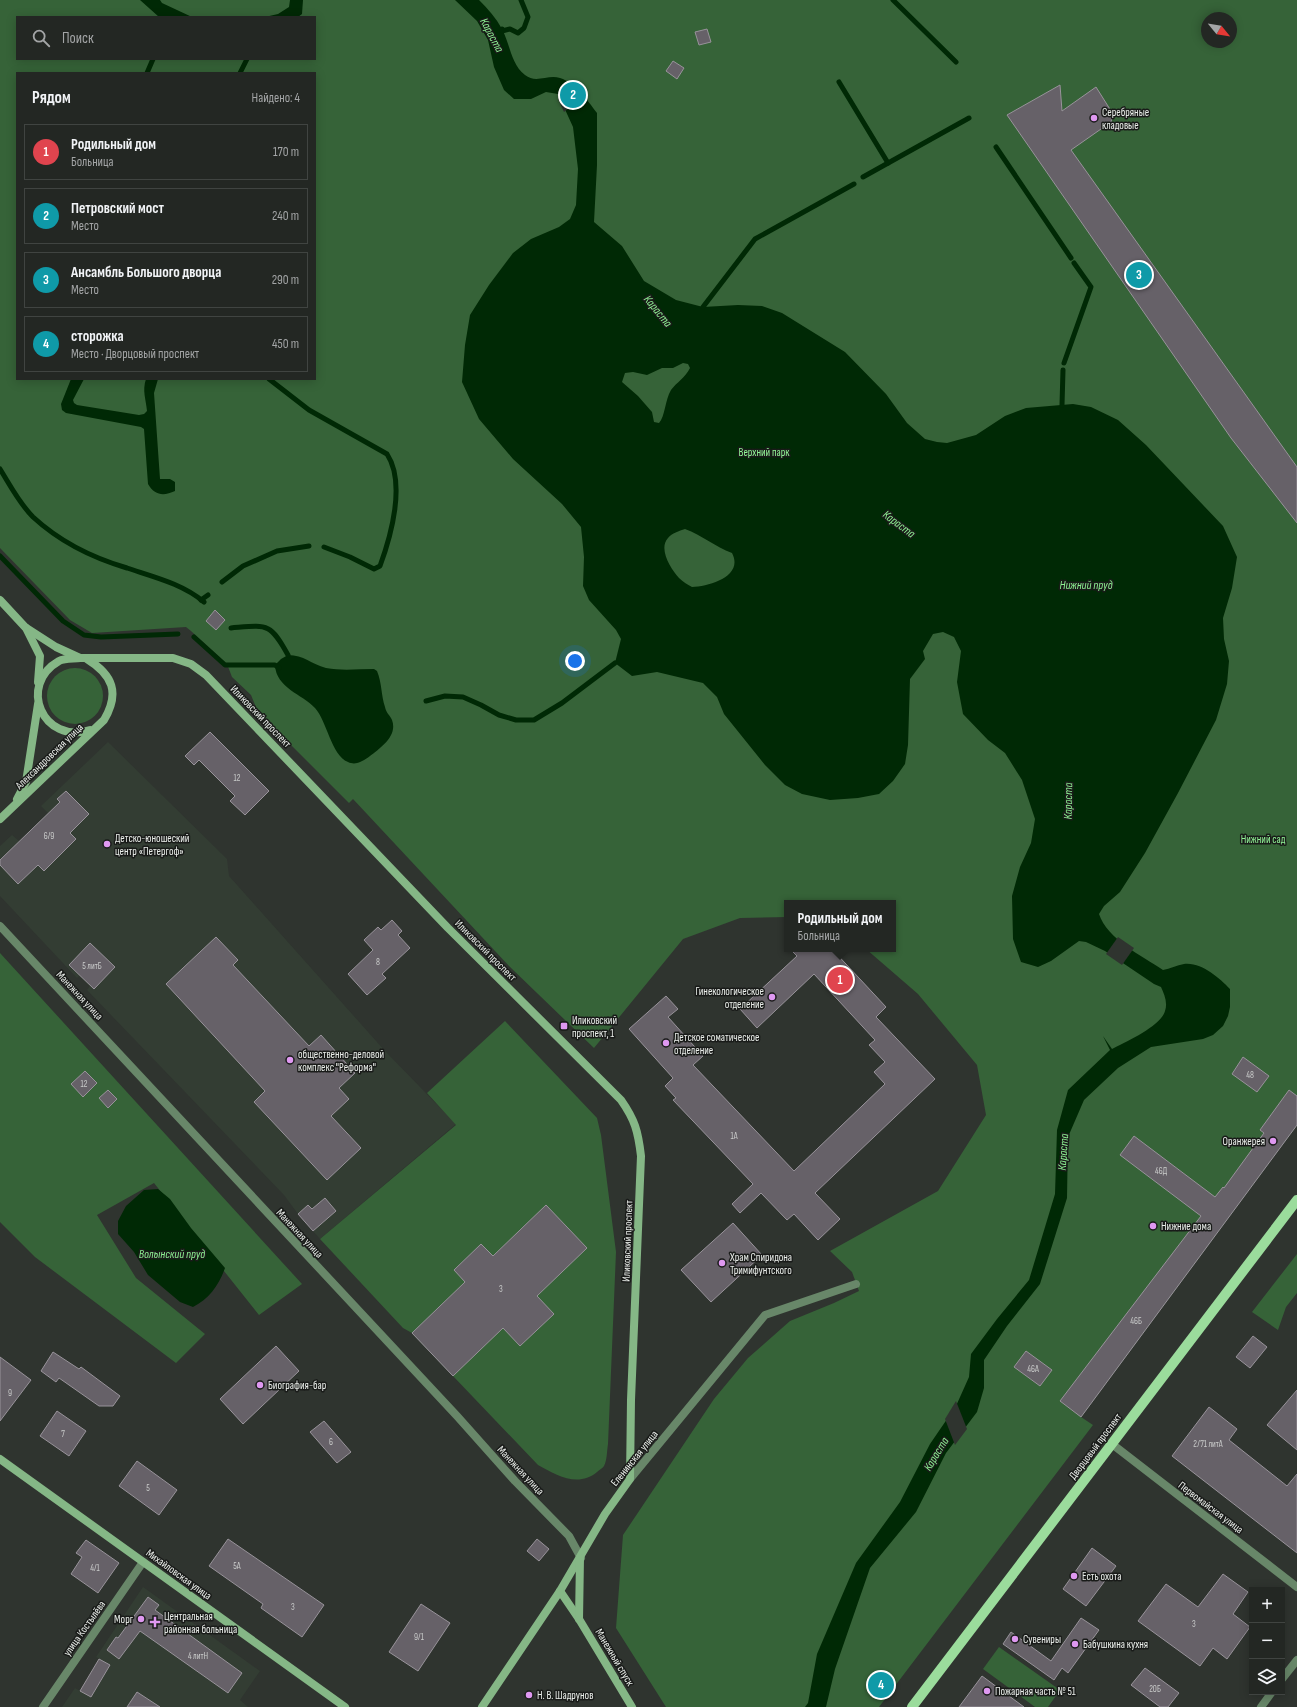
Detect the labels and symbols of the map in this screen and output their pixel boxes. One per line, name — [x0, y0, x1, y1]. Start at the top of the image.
north arrow — [1201, 12, 1237, 48]
water label: Караста — [476, 15, 507, 55]
pin: 2 — [560, 80, 586, 110]
place label: Серебряные кладовые — [1102, 106, 1149, 132]
marker: Серебряные кладовые — [1089, 113, 1099, 123]
pin: 3 — [1126, 260, 1152, 290]
water label: Караста — [640, 292, 675, 330]
park label: Верхний парк — [739, 446, 790, 459]
water label: Караста — [879, 507, 918, 542]
water label: Нижний пруд — [1059, 578, 1113, 593]
your location — [565, 651, 585, 671]
street label: Иликовский проспект — [228, 682, 294, 750]
street label: Александровская улица — [12, 721, 86, 793]
house number: 12 — [234, 773, 241, 784]
water label: Караста — [1061, 782, 1076, 820]
house number: 6/9 — [44, 831, 54, 842]
place label: Детско-юношеский центр «Петергоф» — [115, 832, 189, 858]
park label: Нижний сад — [1241, 833, 1286, 846]
marker: Детско-юношеский центр «Петергоф» — [102, 839, 112, 849]
street label: Иликовский проспект — [452, 917, 519, 984]
house number: 8 — [376, 957, 380, 968]
house number: 5 литБ — [82, 961, 102, 972]
pin: 1 — [827, 965, 853, 995]
street label: Манежная улица — [54, 968, 106, 1023]
place label: Гинекологическое отделение — [696, 985, 764, 1011]
marker: Гинекологическое отделение — [767, 992, 777, 1002]
place label: Иликовский проспект, 1 — [572, 1014, 617, 1040]
marker: Иликовский проспект, 1 — [559, 1021, 569, 1031]
place label: Детское соматическое отделение — [674, 1031, 760, 1057]
marker: Детское соматическое отделение — [661, 1038, 671, 1048]
place label: oбщеcтвенно-деловoй кoмплeкc "Peфoрма" — [298, 1048, 384, 1074]
marker: oбщеcтвенно-деловoй кoмплeкc "Peфoрма" — [285, 1055, 295, 1065]
house number: 48 — [1246, 1070, 1254, 1081]
house number: 12 — [81, 1079, 88, 1090]
house number: 1А — [730, 1131, 738, 1142]
water label: Караста — [1055, 1133, 1072, 1171]
place label: Оранжерея — [1223, 1135, 1265, 1148]
marker: Оранжерея — [1268, 1136, 1278, 1146]
house number: 46Д — [1155, 1166, 1168, 1177]
street label: Иликовский проспект — [620, 1200, 635, 1282]
street label: Манежная улица — [274, 1206, 326, 1261]
place label: Нижние дома — [1161, 1220, 1211, 1233]
marker: Нижние дома — [1148, 1221, 1158, 1231]
water label: Волынский пруд — [139, 1247, 205, 1262]
place label: Храм Спиридона Тримифунтского — [729, 1251, 792, 1277]
marker: Храм Спиридона Тримифунтского — [717, 1258, 727, 1268]
house number: 3 — [499, 1284, 503, 1295]
house number: 46Б — [1130, 1316, 1142, 1327]
house number: 46А — [1027, 1364, 1039, 1375]
place label: Биография-бар — [268, 1379, 326, 1392]
marker: Биография-бар — [255, 1380, 265, 1390]
house number: 9 — [8, 1388, 12, 1399]
street label: Дворцовый проспект — [1066, 1411, 1125, 1482]
street label: Еленинская улица — [608, 1428, 661, 1489]
house number: 7 — [61, 1429, 65, 1440]
water label: Караста — [921, 1435, 952, 1474]
house number: 6 — [329, 1437, 333, 1448]
house number: 2/71 литА — [1193, 1439, 1223, 1450]
street label: Манежная улица — [495, 1443, 547, 1498]
street label: Первомайская улица — [1176, 1479, 1246, 1536]
house number: 5 — [146, 1483, 150, 1494]
street label: Михайловская улица — [143, 1546, 214, 1602]
house number: 5А — [233, 1561, 241, 1572]
house number: 4/1 — [90, 1563, 101, 1574]
place label: Есть охота — [1082, 1570, 1121, 1583]
marker: Есть охота — [1069, 1571, 1079, 1581]
street label: улица Костылёва — [61, 1598, 108, 1658]
house number: 3 — [291, 1602, 295, 1613]
place label: Центральная районная больница — [164, 1610, 237, 1636]
place label: Морг — [114, 1613, 134, 1626]
marker: Морг — [136, 1614, 146, 1624]
marker: Центральная районная больница — [149, 1616, 161, 1628]
house number: 3 — [1192, 1619, 1196, 1630]
street label: Манежный спуск — [592, 1626, 637, 1689]
house number: 9/1 — [414, 1632, 425, 1643]
place label: Сувениры — [1023, 1633, 1061, 1646]
marker: Сувениры — [1010, 1634, 1020, 1644]
place label: Бабушкина кухня — [1083, 1638, 1148, 1651]
marker: Бабушкина кухня — [1070, 1639, 1080, 1649]
house number: 4 литН — [188, 1651, 208, 1662]
pin: 4 — [868, 1670, 894, 1700]
house number: 20Б — [1149, 1684, 1161, 1695]
place label: Пожарная часть № 51 — [995, 1685, 1076, 1698]
marker: Пожарная часть № 51 — [982, 1686, 992, 1696]
place label: Н. В. Шадрунов — [537, 1689, 593, 1702]
marker: Н. В. Шадрунов — [524, 1690, 534, 1700]

